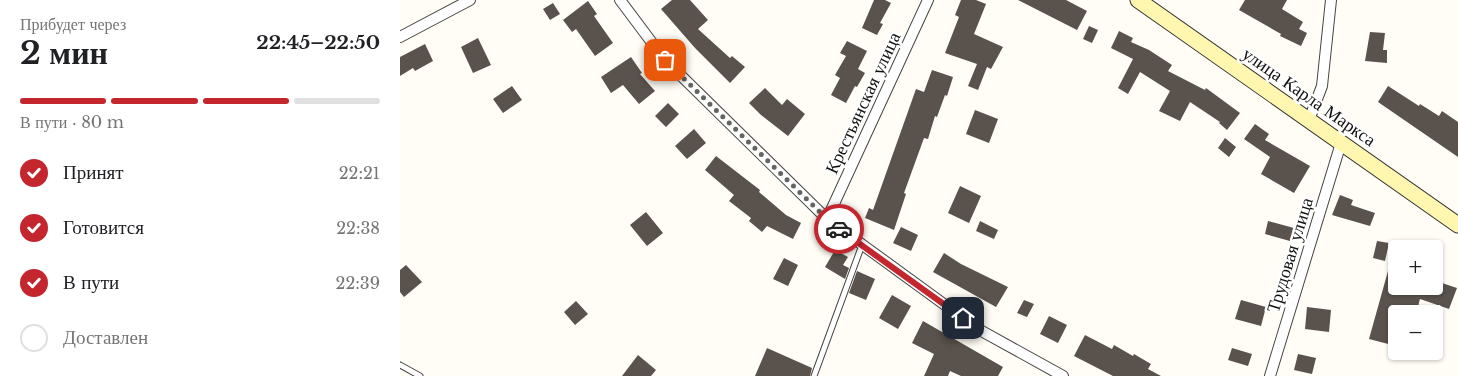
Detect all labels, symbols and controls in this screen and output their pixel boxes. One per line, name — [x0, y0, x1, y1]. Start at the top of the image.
text: Прибудет через — [20, 14, 126, 34]
street label: Крестьянская улица — [821, 29, 905, 177]
text: 22:45–22:50 — [256, 31, 380, 54]
text: 2 мин — [20, 33, 108, 73]
pin — [644, 39, 686, 81]
street label: улица Карла Маркса — [1238, 43, 1380, 151]
icon: bag — [651, 46, 679, 74]
text: В пути · 80 m — [20, 112, 124, 132]
icon: check — [20, 159, 48, 187]
text: Принят — [63, 161, 124, 184]
text: 22:21 — [339, 163, 380, 183]
street label: Трудовая улица — [1262, 195, 1318, 315]
courier — [814, 204, 864, 254]
icon: check — [20, 214, 48, 242]
icon: car — [825, 215, 853, 243]
text: Готовится — [63, 216, 144, 239]
text: 22:38 — [336, 218, 380, 238]
map controls — [1388, 240, 1443, 360]
button: + — [1388, 240, 1443, 295]
icon: check — [20, 269, 48, 297]
text: В пути — [63, 271, 119, 294]
text: 22:39 — [336, 273, 380, 293]
pin — [942, 297, 984, 339]
icon: home — [949, 304, 977, 332]
button: − — [1388, 305, 1443, 360]
text: Доставлен — [63, 326, 148, 349]

